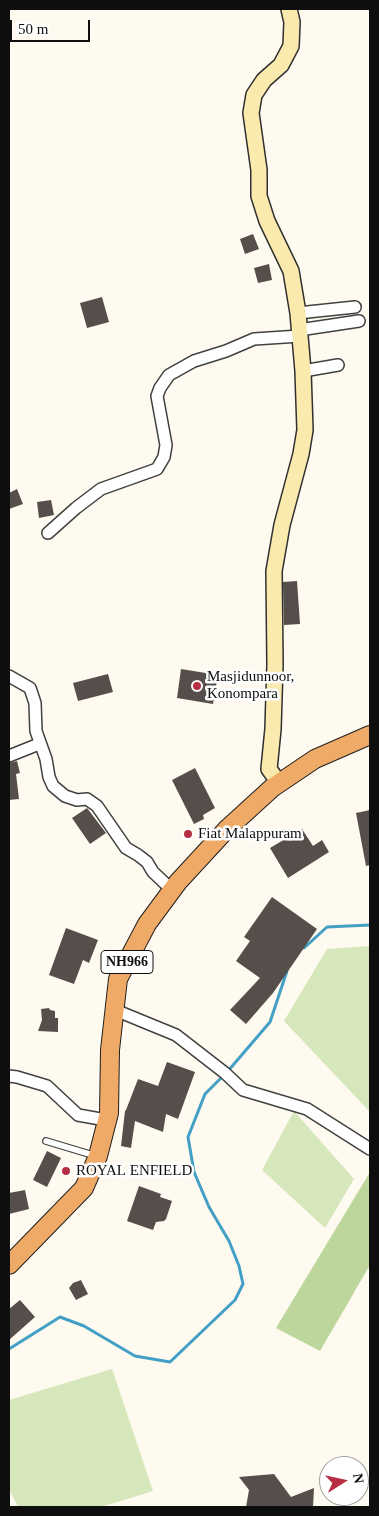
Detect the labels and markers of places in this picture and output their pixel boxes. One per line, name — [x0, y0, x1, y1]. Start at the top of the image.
place label: Masjidunnoor, Konompara — [207, 668, 294, 703]
marker: Masjidunnoor, Konompara — [191, 680, 203, 692]
place label: Fiat Malappuram — [198, 825, 302, 843]
marker: Fiat Malappuram — [182, 828, 194, 840]
place label: ROYAL ENFIELD — [76, 1162, 192, 1180]
marker: ROYAL ENFIELD — [60, 1165, 72, 1177]

